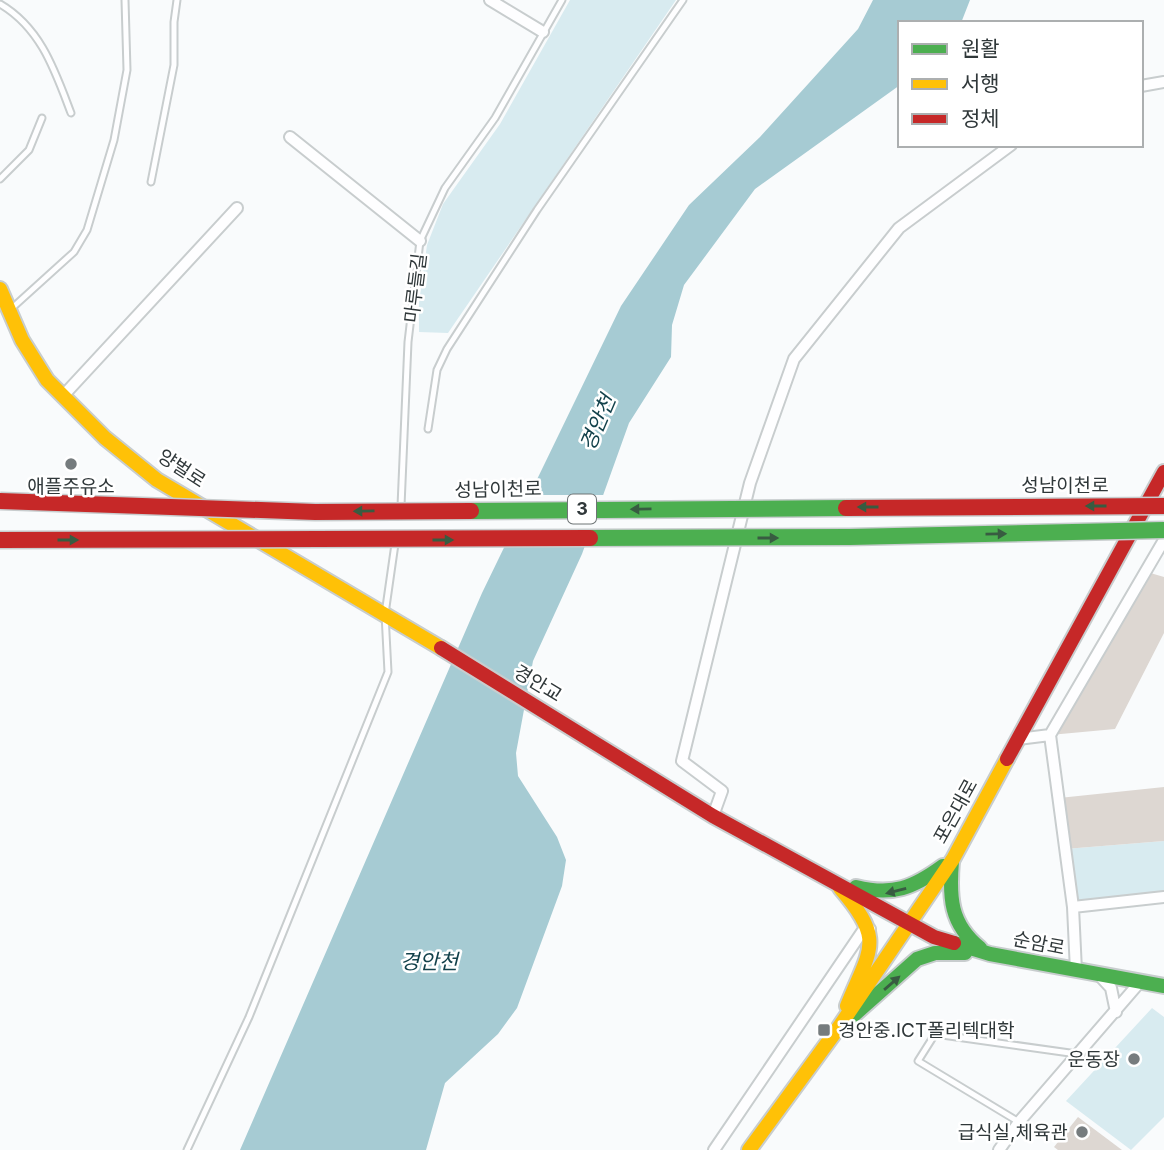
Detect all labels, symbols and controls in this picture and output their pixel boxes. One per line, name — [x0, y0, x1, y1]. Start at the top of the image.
legend — [898, 21, 1143, 147]
text: 원활 — [961, 36, 1000, 61]
text: 서행 — [961, 71, 1000, 96]
text: 정체 — [961, 106, 1000, 131]
street label: 마루들길 — [400, 252, 431, 324]
water label: 경안천 — [575, 389, 621, 454]
street label: 양벌로 — [153, 444, 210, 492]
marker: 애플주유소 — [63, 456, 79, 472]
street label: 성남이천로 — [1021, 474, 1109, 497]
place label: 애플주유소 — [27, 475, 115, 498]
street label: 성남이천로 — [454, 477, 542, 502]
road number: 3 — [568, 494, 596, 524]
one-way arrow — [1085, 500, 1107, 512]
one-way arrow — [857, 501, 879, 513]
one-way arrow — [630, 503, 652, 515]
one-way arrow — [353, 505, 375, 517]
one-way arrow — [985, 528, 1007, 539]
one-way arrow — [757, 532, 779, 544]
one-way arrow — [57, 534, 79, 546]
one-way arrow — [432, 534, 454, 546]
street label: 경안교 — [509, 660, 566, 707]
street label: 포은대로 — [928, 775, 982, 847]
one-way arrow — [885, 886, 907, 897]
street label: 순암로 — [1011, 927, 1067, 960]
water label: 경안천 — [400, 949, 461, 974]
one-way arrow — [883, 975, 901, 991]
place label: 경안중.ICT폴리텍대학 — [838, 1019, 1015, 1042]
marker: 경안중.ICT폴리텍대학 — [816, 1022, 832, 1038]
place label: 운동장 — [1068, 1048, 1120, 1071]
marker: 운동장 — [1126, 1051, 1142, 1067]
place label: 급식실,체육관 — [958, 1121, 1068, 1144]
marker: 급식실,체육관 — [1074, 1124, 1090, 1140]

